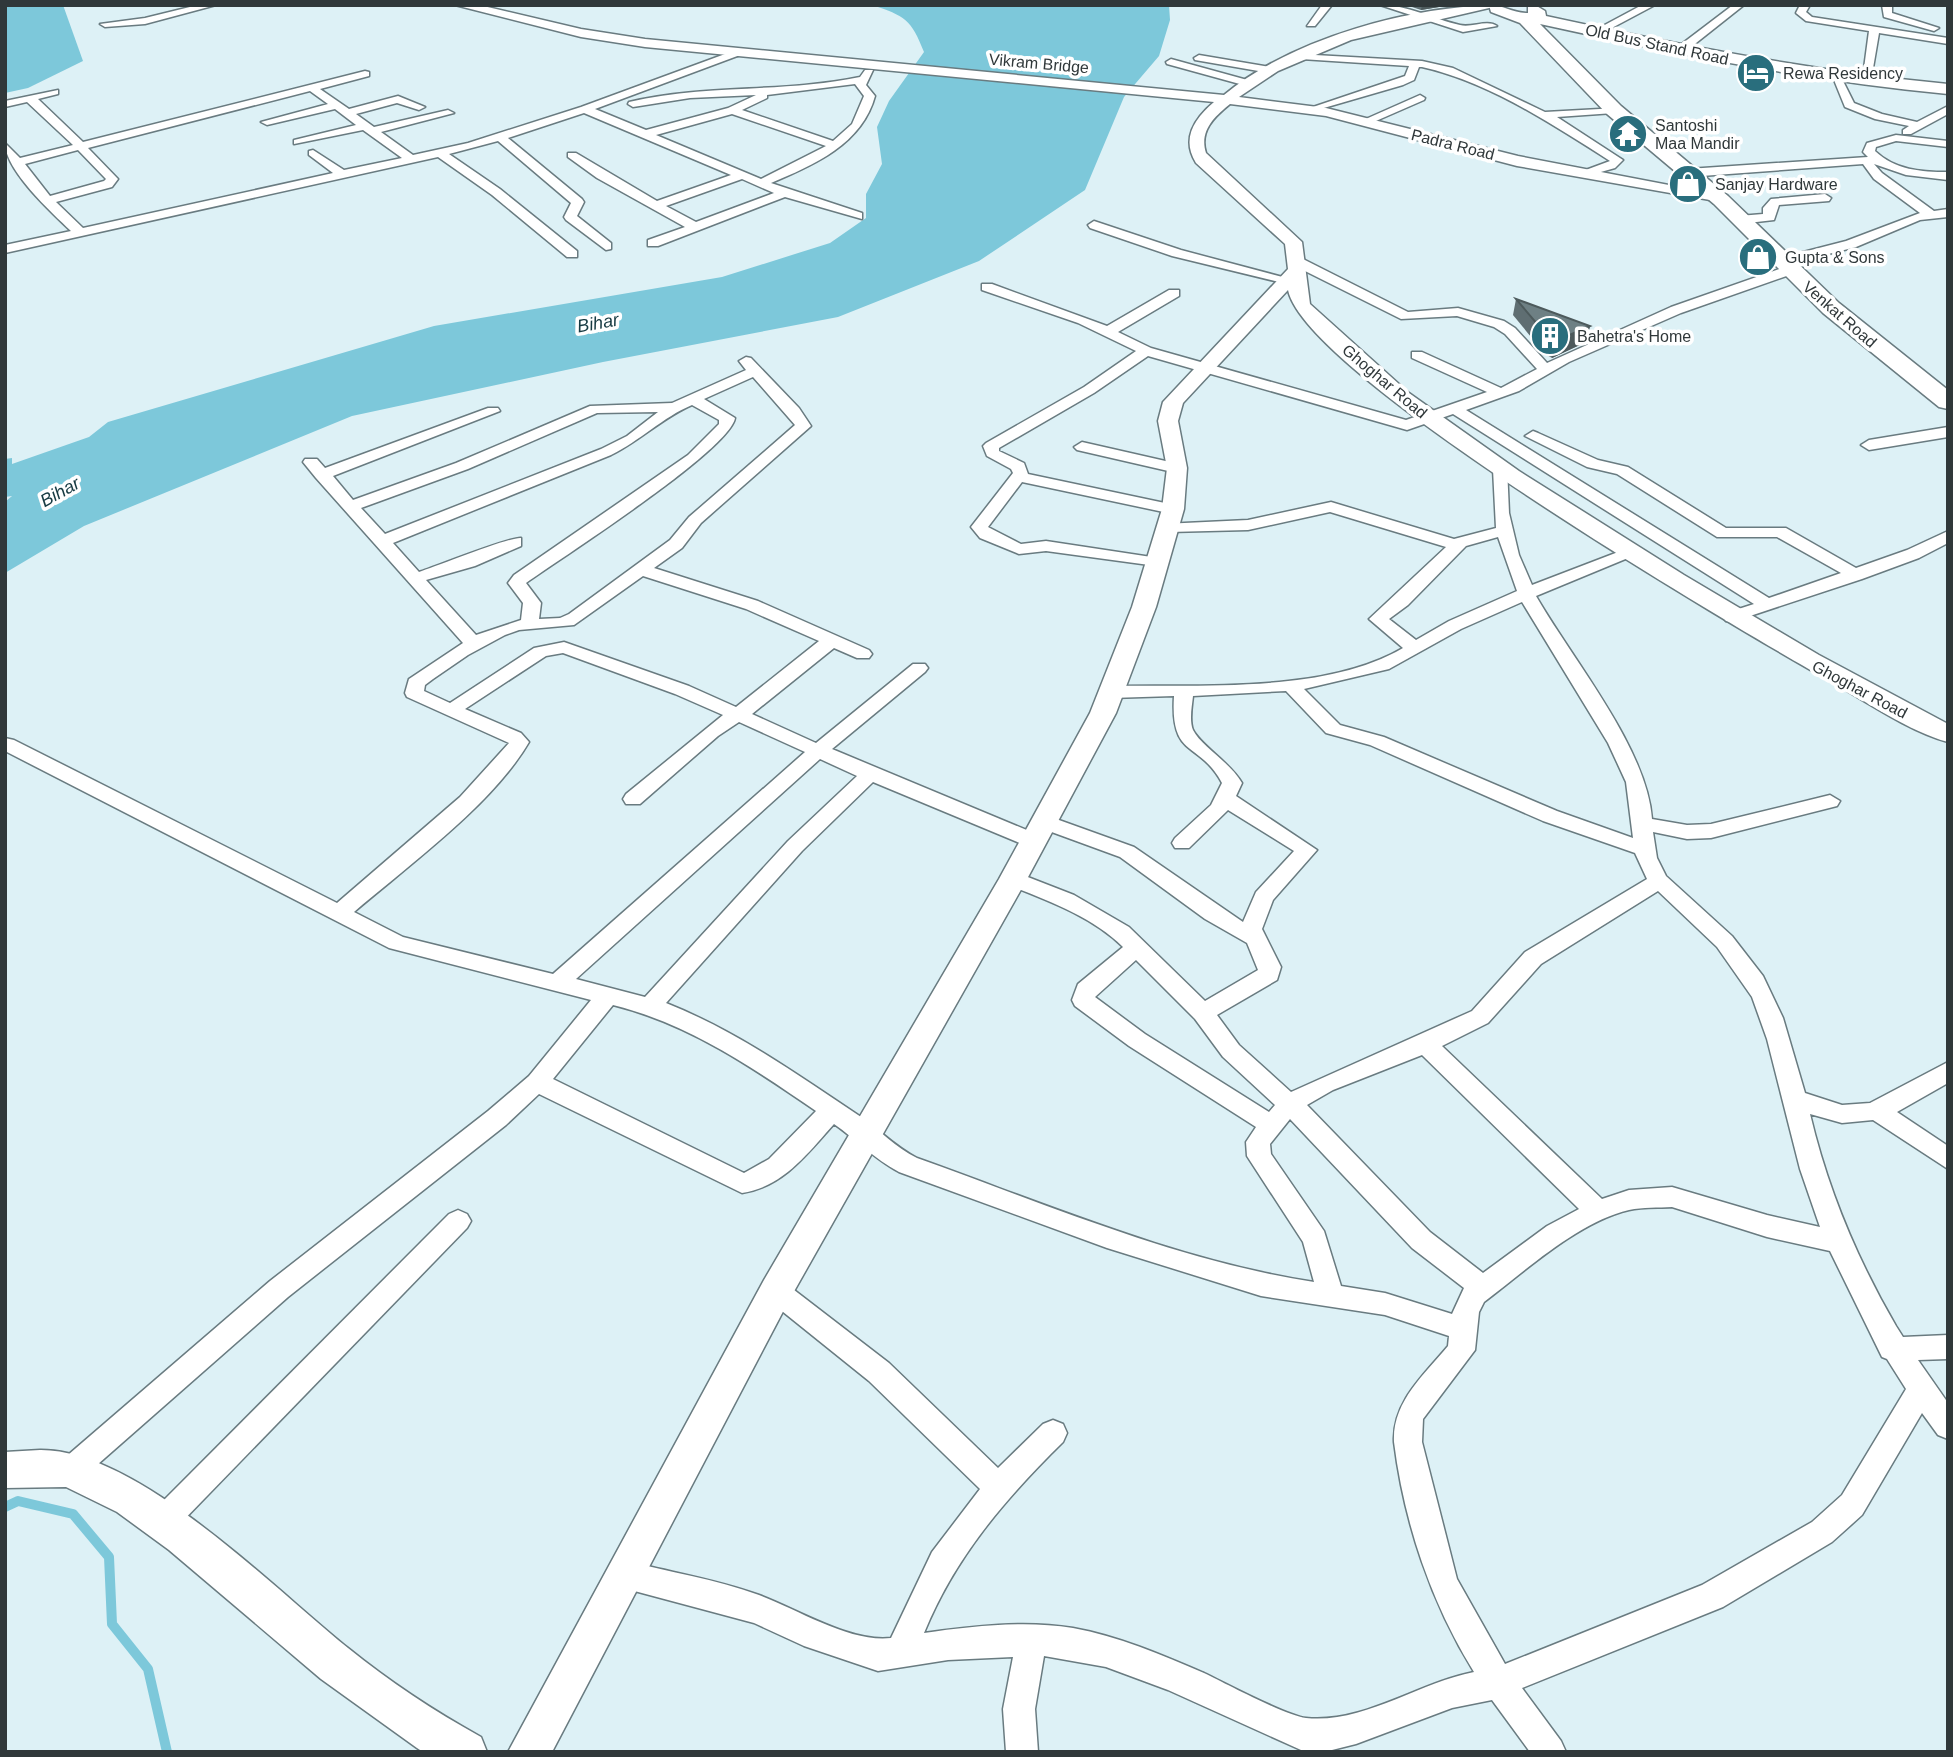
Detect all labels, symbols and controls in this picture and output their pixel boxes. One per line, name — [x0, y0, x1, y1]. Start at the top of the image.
street label: Old Bus Stand Road — [1584, 21, 1730, 68]
street label: Vikram Bridge — [988, 51, 1090, 76]
hotel icon: Rewa Residency — [1735, 52, 1777, 94]
place label: Rewa Residency — [1783, 65, 1903, 82]
temple icon: Santoshi Maa Mandir — [1607, 113, 1649, 155]
place label: Santoshi Maa Mandir — [1655, 117, 1740, 152]
street label: Padra Road — [1409, 126, 1496, 163]
shop icon: Sanjay Hardware — [1667, 163, 1709, 205]
place label: Sanjay Hardware — [1715, 176, 1838, 193]
shop icon: Gupta & Sons — [1737, 236, 1779, 278]
place label: Gupta & Sons — [1785, 249, 1885, 266]
street label: Venkat Road — [1800, 278, 1880, 351]
water label: Bihar — [576, 309, 621, 336]
building icon: Bahetra's Home — [1529, 315, 1571, 357]
place label: Bahetra's Home — [1577, 328, 1691, 345]
street label: Ghoghar Road — [1339, 341, 1430, 422]
water label: Bihar — [37, 473, 84, 511]
street label: Ghoghar Road — [1809, 657, 1910, 722]

